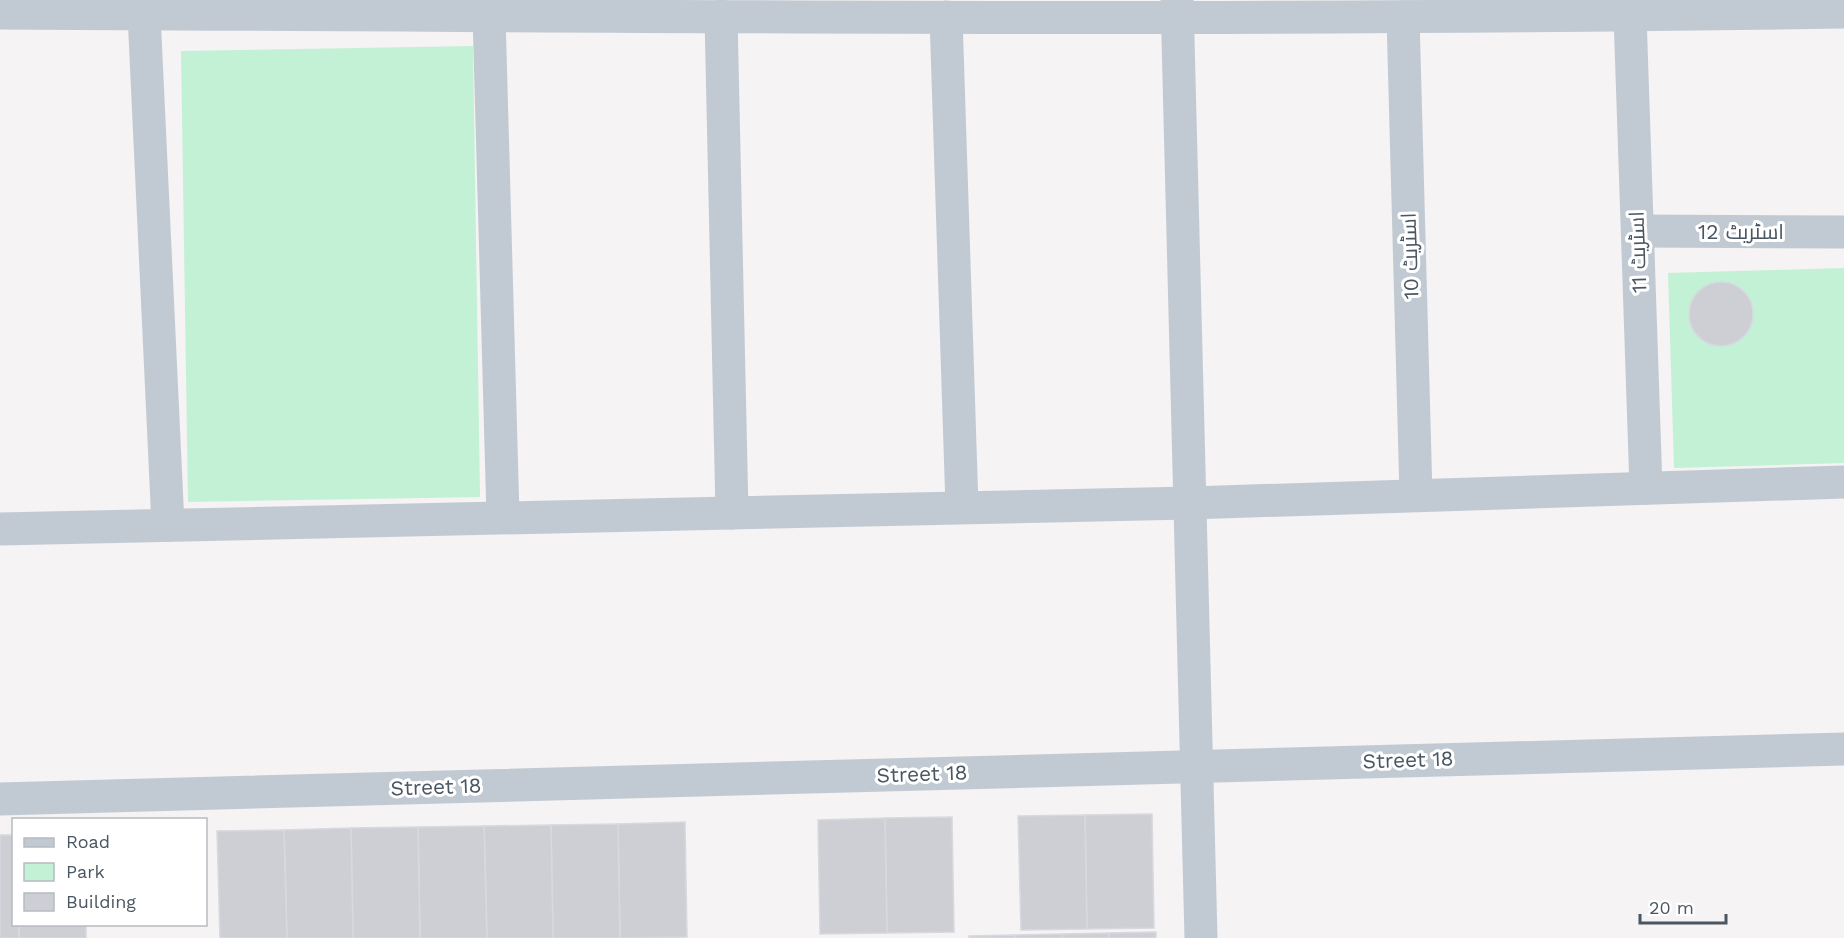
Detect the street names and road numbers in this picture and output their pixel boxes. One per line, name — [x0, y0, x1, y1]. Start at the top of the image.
street label: اسٹریٹ 11 — [1624, 211, 1651, 293]
street label: اسٹریٹ 10 — [1395, 212, 1424, 300]
street label: اسٹریٹ 12 — [1698, 219, 1784, 244]
street label: Street 18 — [1362, 745, 1454, 774]
street label: Street 18 — [876, 759, 968, 788]
street label: Street 18 — [390, 772, 482, 801]

